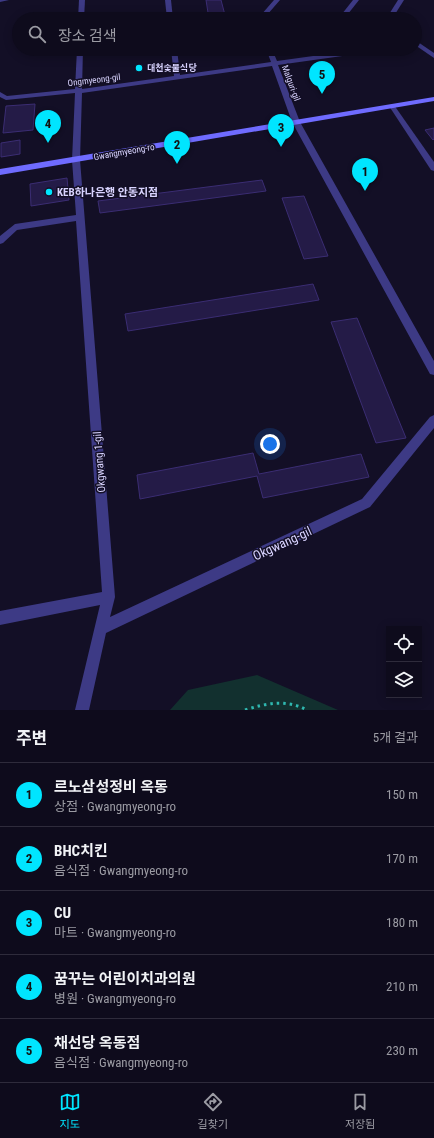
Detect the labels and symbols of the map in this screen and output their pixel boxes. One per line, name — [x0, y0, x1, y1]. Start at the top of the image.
pin: 5 — [309, 61, 335, 94]
place label: 대천숯불식당 — [147, 62, 197, 73]
marker: 대천숯불식당 — [134, 63, 144, 73]
street label: Malguri-gil — [280, 64, 302, 102]
street label: Ongmyeong-gil — [67, 72, 121, 88]
pin: 4 — [35, 110, 61, 143]
pin: 3 — [268, 114, 294, 147]
pin: 2 — [164, 131, 190, 164]
street label: Gwangmyeong-ro — [93, 142, 156, 162]
pin: 1 — [352, 158, 378, 191]
place label: KEB하나은행 안동지점 — [57, 186, 158, 199]
marker: KEB하나은행 안동지점 — [44, 187, 54, 197]
street label: Okgwang 1-gil — [91, 431, 108, 493]
your location — [260, 434, 280, 454]
street label: Okgwang-gil — [251, 523, 314, 564]

